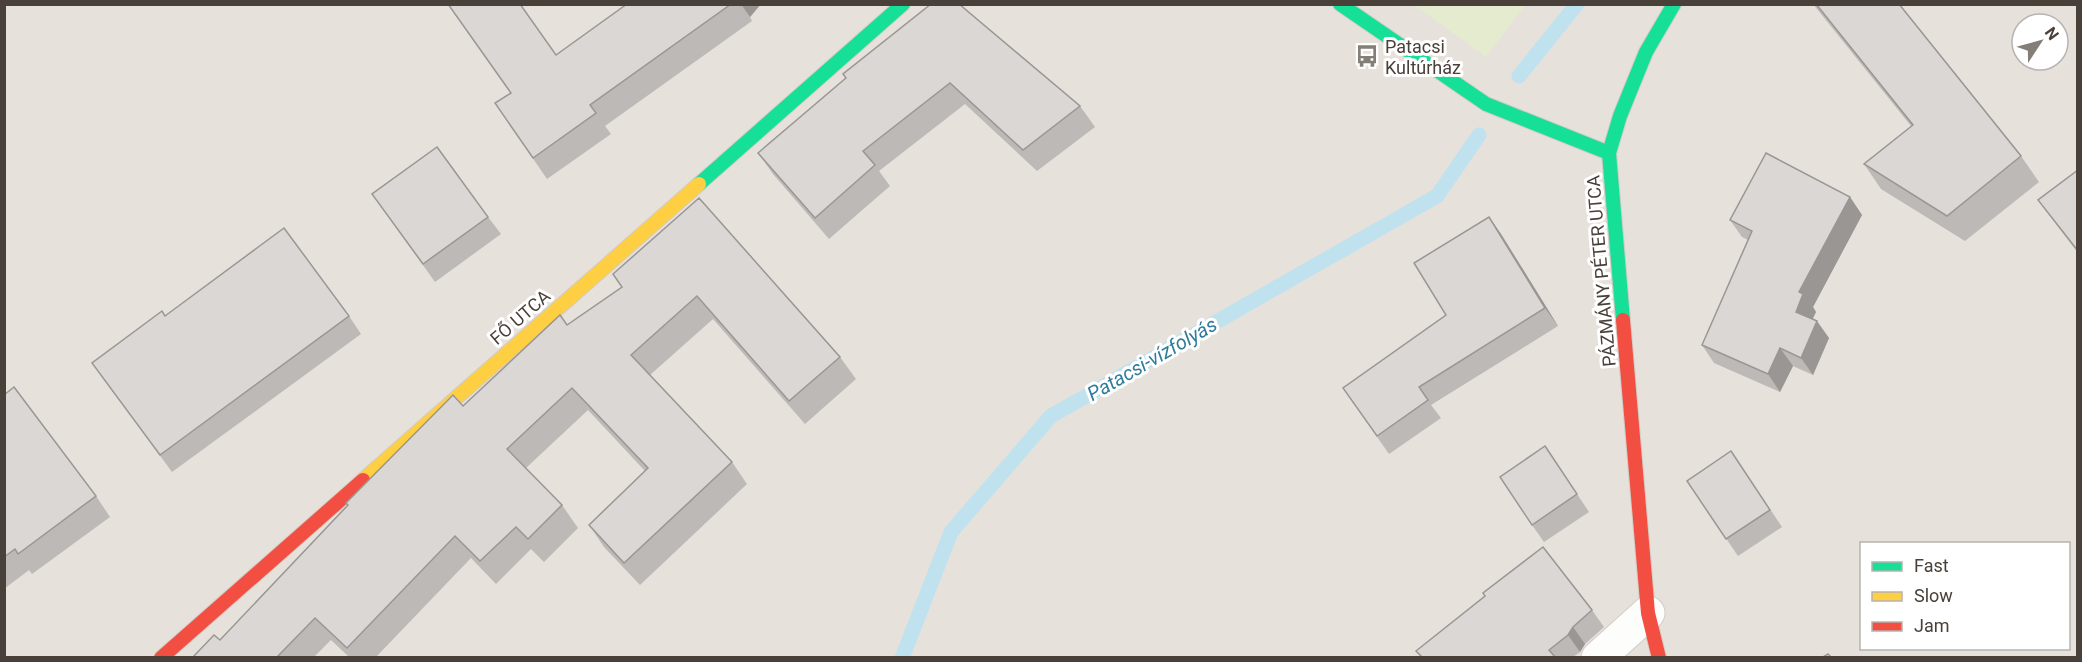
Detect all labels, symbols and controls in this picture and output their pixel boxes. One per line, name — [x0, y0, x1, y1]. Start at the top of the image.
north arrow — [2010, 12, 2070, 72]
text: N — [2041, 23, 2063, 44]
place label: Patacsi Kultúrház — [1385, 36, 1461, 78]
bus stop icon: Patacsi Kultúrház — [1354, 43, 1380, 69]
street label: PÁZMÁNY PÉTER UTCA — [1582, 174, 1620, 368]
street label: FŐ UTCA — [486, 285, 554, 349]
water label: Patacsi-vízfolyás — [1083, 312, 1221, 406]
legend — [1860, 542, 2070, 650]
text: Fast — [1914, 555, 1949, 576]
text: Slow — [1914, 585, 1953, 606]
text: Jam — [1914, 615, 1950, 636]

